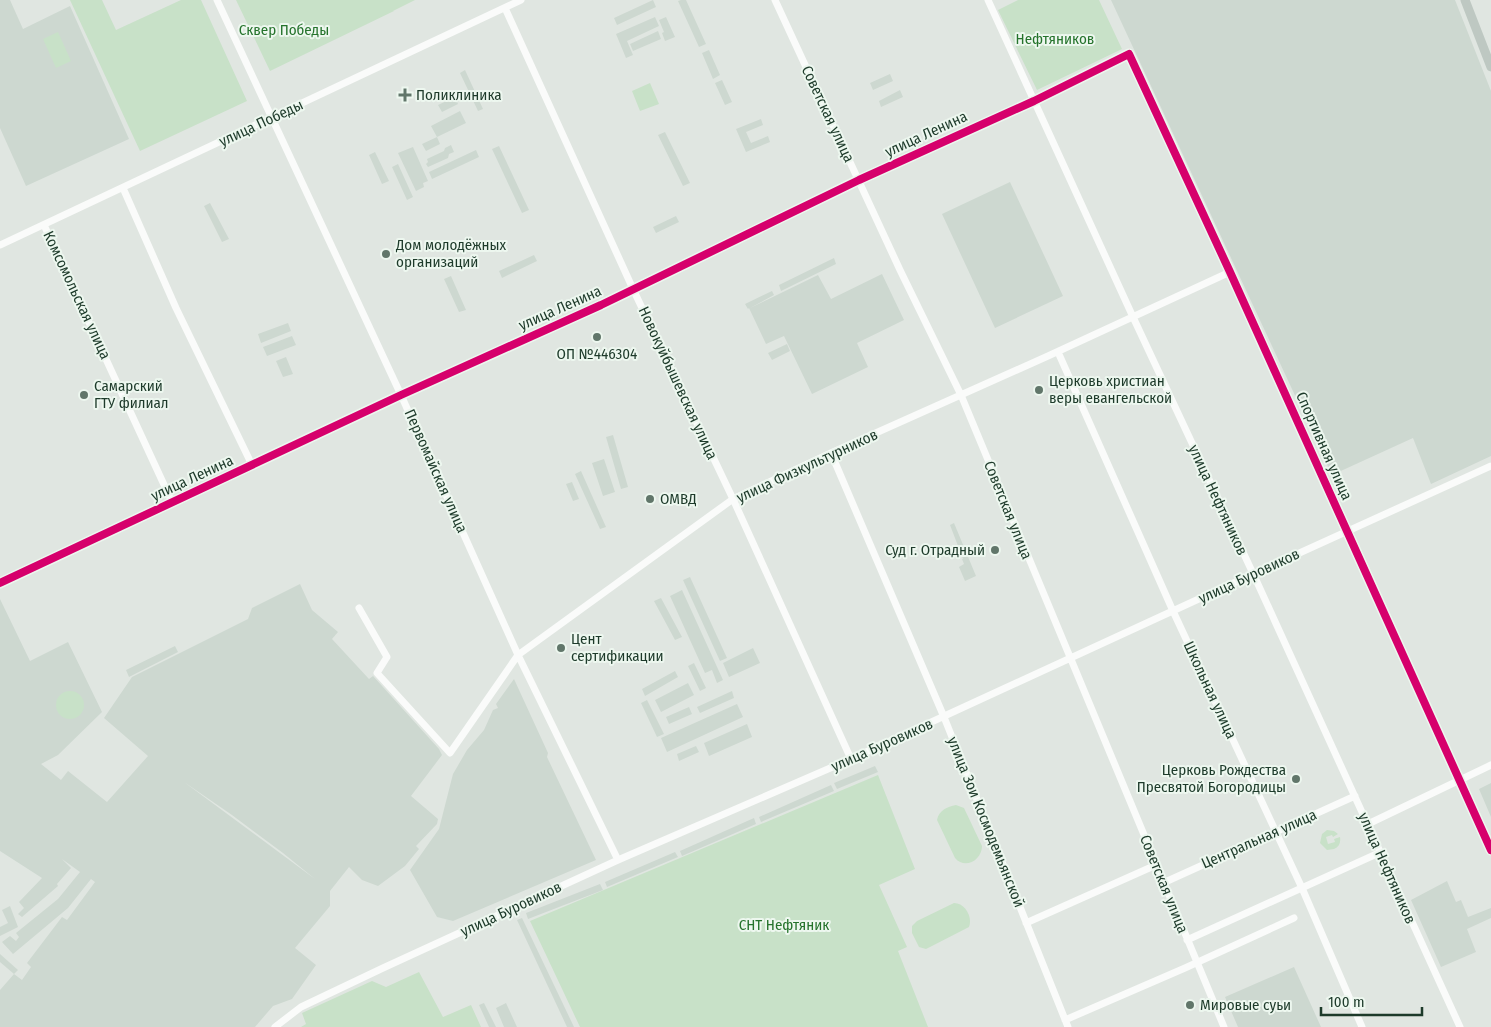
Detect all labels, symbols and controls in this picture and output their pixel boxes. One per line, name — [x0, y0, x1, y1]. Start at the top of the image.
park label: Сквер Победы — [239, 21, 329, 39]
park label: Нефтяников — [1016, 30, 1094, 48]
street label: Советская улица — [798, 63, 858, 165]
place label: Поликлиника — [416, 86, 502, 104]
marker: Поликлиника — [398, 88, 412, 102]
street label: улица Победы — [216, 96, 306, 150]
street label: улица Ленина — [882, 107, 970, 161]
street label: Комсомольская улица — [39, 228, 115, 362]
place label: Дом молодёжных организаций — [395, 236, 507, 271]
marker: Дом молодёжных организаций — [380, 248, 392, 260]
street label: улица Ленина — [516, 282, 604, 334]
street label: Новокуйбышевская улица — [635, 304, 721, 462]
marker: ОП №446304 — [591, 331, 603, 343]
place label: ОП №446304 — [557, 345, 637, 363]
place label: Церковь христиан веры евангельской — [1049, 372, 1172, 407]
place label: Самарский ГТУ филиал — [94, 377, 169, 412]
marker: Церковь христиан веры евангельской — [1033, 384, 1045, 396]
marker: Самарский ГТУ филиал — [78, 389, 90, 401]
street label: Спортивная улица — [1292, 389, 1356, 503]
street label: Первомайская улица — [401, 406, 471, 536]
street label: улица Физкультурников — [734, 425, 880, 507]
street label: улица Нефтяников — [1185, 442, 1251, 558]
street label: улица Ленина — [148, 451, 236, 505]
street label: Советская улица — [980, 458, 1036, 562]
place label: ОМВД — [660, 490, 697, 508]
marker: ОМВД — [644, 493, 656, 505]
place label: Суд г. Отрадный — [885, 541, 985, 559]
marker: Суд г. Отрадный — [989, 544, 1001, 556]
street label: улица Буровиков — [1196, 545, 1302, 607]
place label: Цент сертификации — [571, 630, 664, 665]
street label: Школьная улица — [1180, 638, 1240, 742]
marker: Цент сертификации — [555, 642, 567, 654]
street label: улица Буровиков — [828, 715, 936, 775]
street label: улица Зои Космодемьянской — [944, 734, 1028, 910]
place label: Церковь Рождества Пресвятой Богородицы — [1137, 761, 1286, 796]
marker: Церковь Рождества Пресвятой Богородицы — [1290, 773, 1302, 785]
street label: Центральная улица — [1199, 806, 1319, 872]
street label: улица Нефтяников — [1354, 810, 1420, 926]
street label: Советская улица — [1136, 832, 1192, 936]
street label: улица Буровиков — [458, 878, 564, 940]
park label: СНТ Нефтяник — [739, 916, 829, 934]
scale bar — [1321, 984, 1422, 1016]
text: 100 m — [1328, 993, 1365, 1011]
place label: Мировые суьи — [1200, 996, 1291, 1014]
marker: Мировые суьи — [1184, 999, 1196, 1011]

